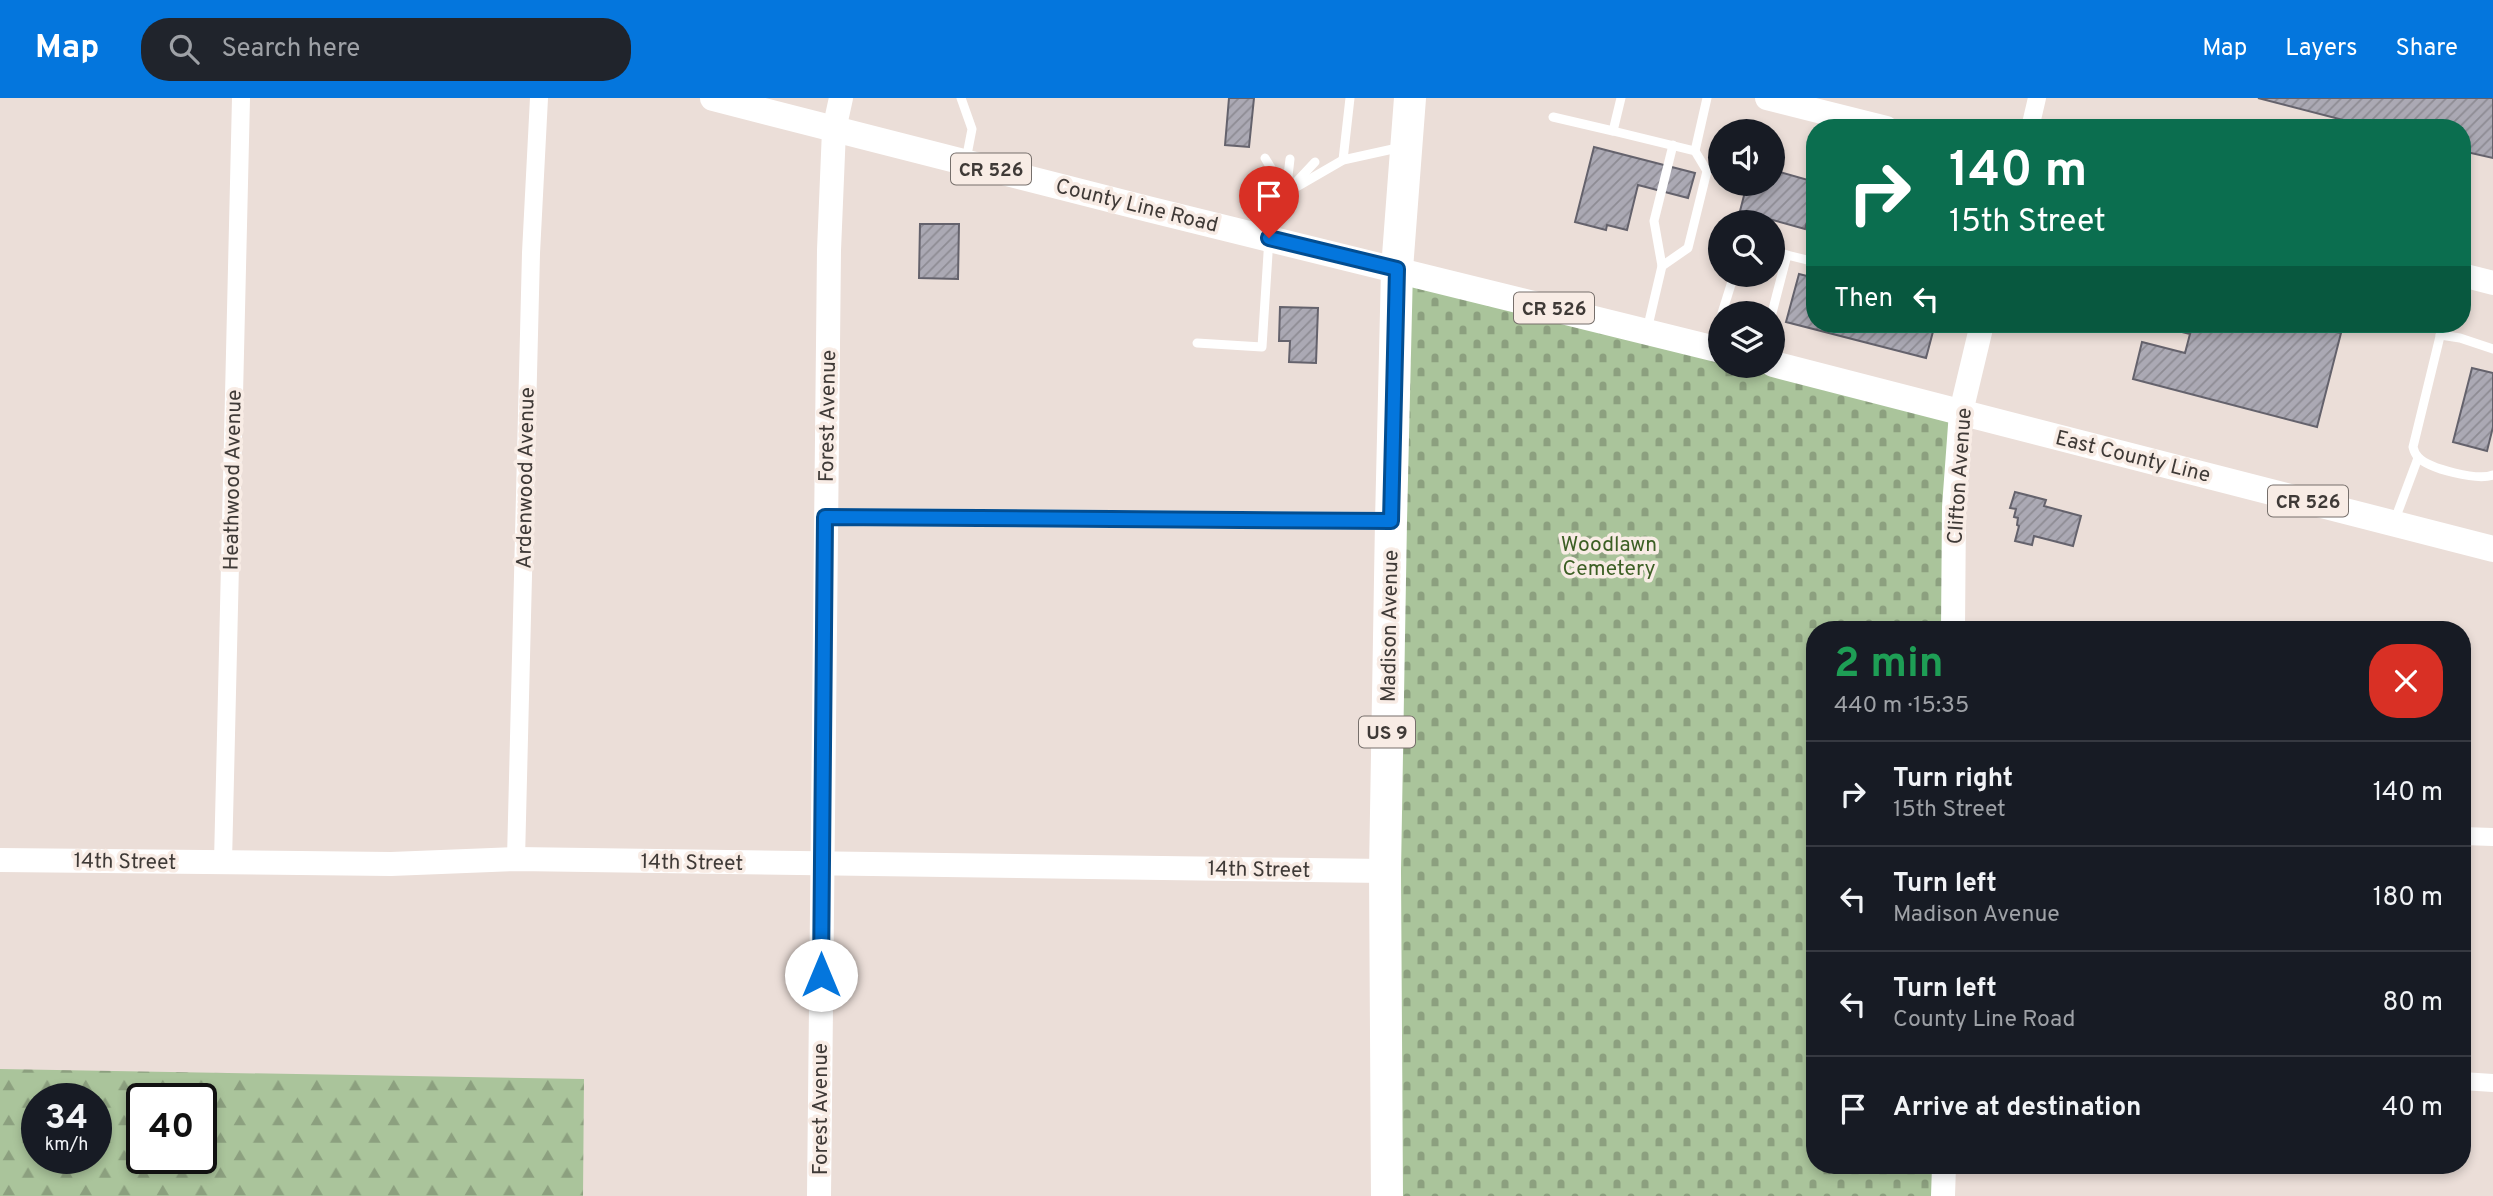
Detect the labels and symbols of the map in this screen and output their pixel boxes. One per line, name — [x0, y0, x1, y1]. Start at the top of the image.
road number: CR 526 — [951, 153, 1031, 184]
pin — [1239, 166, 1299, 238]
street label: County Line Road — [1053, 173, 1221, 240]
road number: CR 526 — [1514, 292, 1594, 324]
street label: Forest Avenue — [814, 350, 843, 482]
street label: Ardenwood Avenue — [511, 387, 542, 569]
street label: Heathwood Avenue — [218, 389, 249, 571]
street label: Clifton Avenue — [1942, 407, 1979, 545]
street label: East County Line — [2052, 425, 2213, 490]
road number: CR 526 — [2268, 486, 2348, 516]
park label: Woodlawn Cemetery — [1561, 532, 1657, 583]
street label: Madison Avenue — [1376, 550, 1405, 702]
road number: US 9 — [1359, 716, 1415, 748]
street label: 14th Street — [73, 848, 176, 877]
street label: 14th Street — [640, 849, 743, 878]
street label: 14th Street — [1207, 856, 1310, 885]
position arrow — [784, 938, 858, 1012]
street label: Forest Avenue — [808, 1043, 835, 1175]
speed limit sign: 40 — [126, 1083, 217, 1174]

